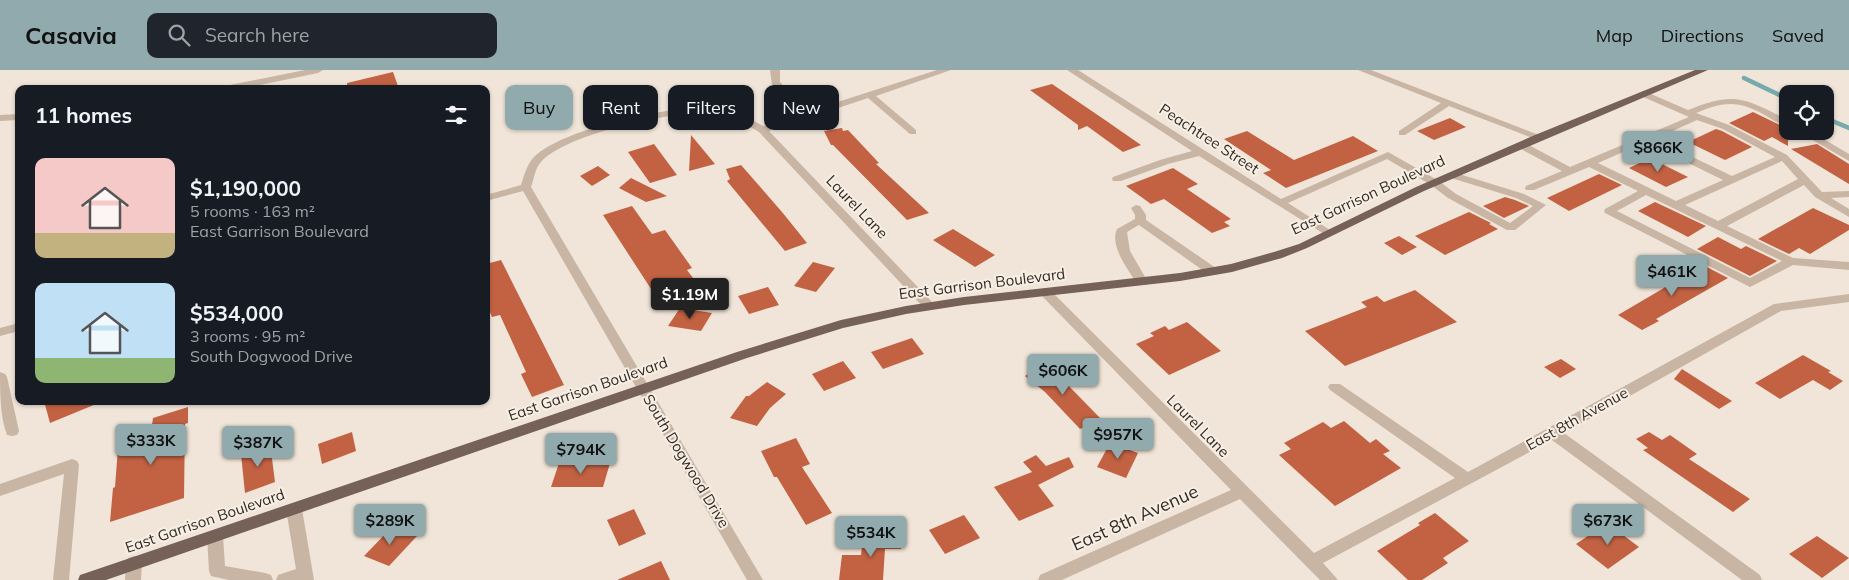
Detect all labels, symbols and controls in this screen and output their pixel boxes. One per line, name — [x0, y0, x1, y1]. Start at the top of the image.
search box — [147, 13, 497, 58]
text: Casavia — [25, 20, 117, 50]
icon: search — [165, 21, 193, 49]
text: Search here — [205, 23, 309, 47]
text: Map — [1596, 24, 1633, 47]
text: Directions — [1661, 24, 1744, 47]
text: Saved — [1772, 24, 1824, 47]
chip: Buy — [505, 85, 573, 130]
chip: Rent — [583, 85, 658, 130]
chip: Filters — [668, 85, 754, 130]
chip: New — [764, 85, 839, 130]
map controls — [1779, 85, 1834, 140]
button: locate — [1779, 85, 1834, 140]
street label: Peachtree Street — [1156, 99, 1263, 178]
icon: filters — [442, 101, 470, 129]
text: 11 homes — [35, 102, 132, 128]
pin: $866K — [1623, 131, 1693, 173]
text: $866K — [1633, 137, 1683, 157]
street label: East Garrison Boulevard — [1288, 151, 1448, 239]
street label: Laurel Lane — [822, 171, 892, 242]
text: $1,190,000 — [190, 175, 301, 201]
icon: home — [75, 178, 135, 238]
text: 5 rooms · 163 m² — [190, 201, 315, 221]
text: East Garrison Boulevard — [190, 221, 369, 241]
pin: $461K — [1637, 254, 1707, 297]
text: $461K — [1647, 261, 1697, 281]
street label: East Garrison Boulevard — [898, 264, 1066, 303]
pin: $1.19M — [649, 278, 731, 320]
text: $1.19M — [662, 284, 718, 304]
text: $534,000 — [190, 300, 283, 326]
icon: home — [75, 303, 135, 363]
text: 3 rooms · 95 m² — [190, 326, 305, 346]
text: South Dogwood Drive — [190, 346, 353, 366]
street label: East Garrison Boulevard — [506, 352, 670, 425]
pin: $606K — [1028, 354, 1098, 396]
text: $606K — [1038, 360, 1088, 380]
street label: East 8th Avenue — [1523, 383, 1631, 454]
street label: South Dogwood Drive — [639, 390, 734, 531]
street label: Laurel Lane — [1163, 390, 1234, 461]
pin: $957K — [1083, 418, 1153, 460]
pin: $333K — [116, 424, 186, 466]
text: $957K — [1093, 424, 1143, 444]
pin: $387K — [223, 426, 293, 468]
text: $333K — [126, 430, 176, 450]
text: $387K — [233, 432, 283, 452]
pin: $794K — [546, 432, 616, 475]
text: $794K — [556, 439, 606, 459]
street label: East 8th Avenue — [1068, 479, 1202, 556]
street label: East Garrison Boulevard — [123, 484, 287, 557]
pin: $289K — [355, 504, 425, 546]
pin: $673K — [1573, 504, 1643, 546]
text: $289K — [365, 510, 415, 530]
text: $673K — [1583, 510, 1633, 530]
pin: $534K — [836, 516, 906, 558]
text: $534K — [846, 522, 896, 542]

